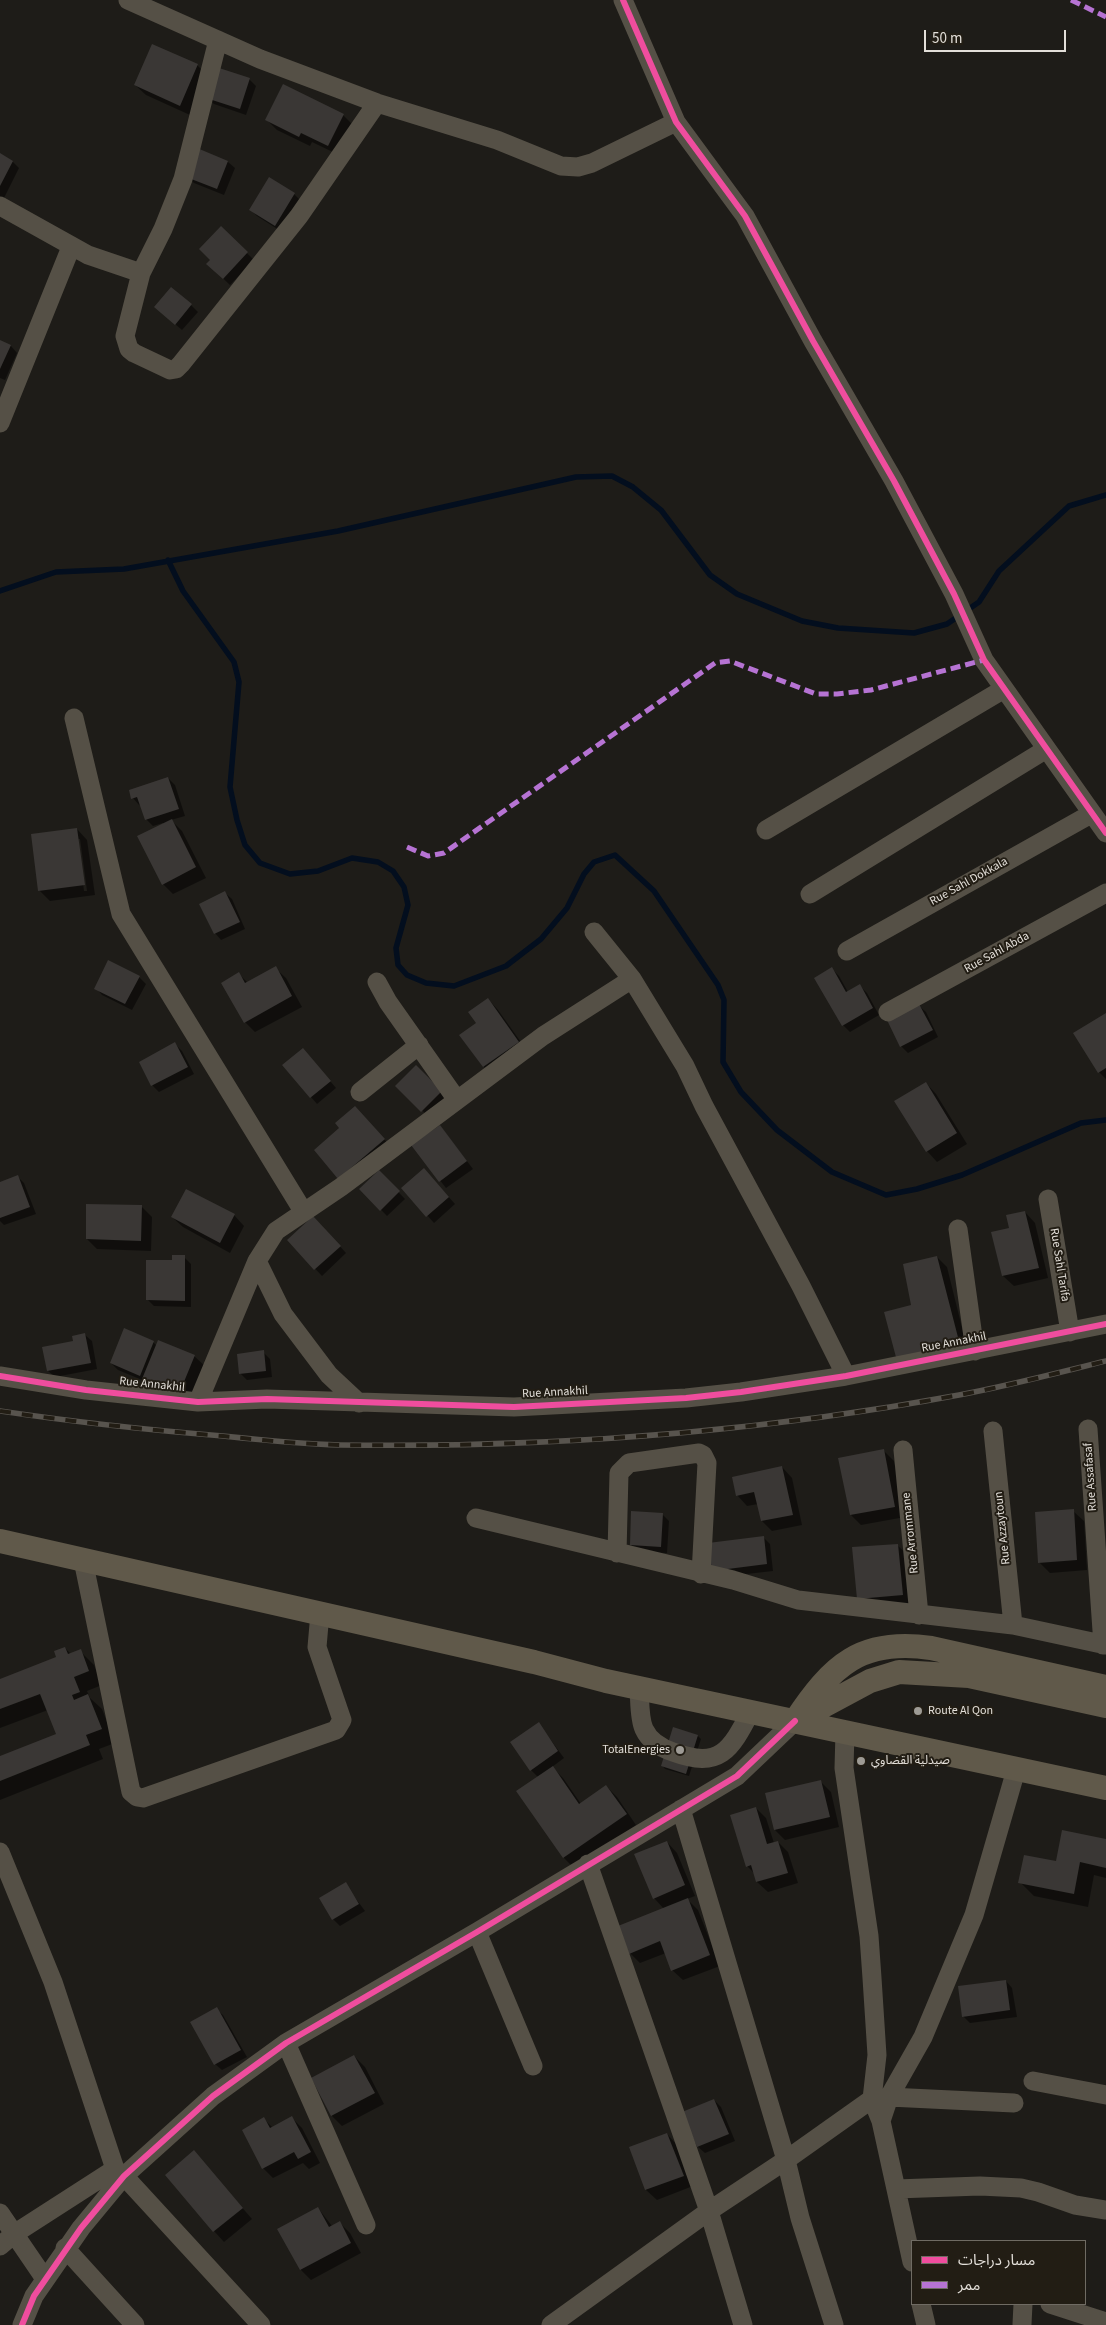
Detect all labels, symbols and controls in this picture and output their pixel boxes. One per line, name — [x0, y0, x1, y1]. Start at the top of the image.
scale bar — [926, 20, 1068, 52]
text: 50 m — [932, 28, 962, 49]
street label: Rue Sahl Dokkala — [927, 855, 1011, 909]
street label: Rue Sahl Abda — [962, 929, 1032, 977]
street label: Rue Sahl Tarifa — [1046, 1227, 1072, 1303]
street label: Rue Annakhil — [920, 1330, 988, 1356]
street label: Rue Annakhil — [118, 1374, 186, 1396]
street label: Rue Annakhil — [522, 1384, 588, 1402]
street label: Rue Assafasaf — [1081, 1442, 1101, 1512]
street label: Rue Azzaytoun — [992, 1491, 1014, 1565]
street label: Rue Arrommane — [900, 1492, 922, 1574]
place label: Route Al Qon — [928, 1704, 993, 1718]
marker: Route Al Qon — [912, 1705, 924, 1717]
place label: TotalEnergies — [602, 1743, 670, 1757]
marker: TotalEnergies — [674, 1744, 686, 1756]
place label: صيدلية القضاوي — [871, 1754, 950, 1768]
marker: صيدلية القضاوي — [855, 1755, 867, 1767]
legend — [911, 2240, 1086, 2305]
text: مسار دراجات — [958, 2250, 1035, 2271]
text: ممر — [958, 2275, 981, 2296]

